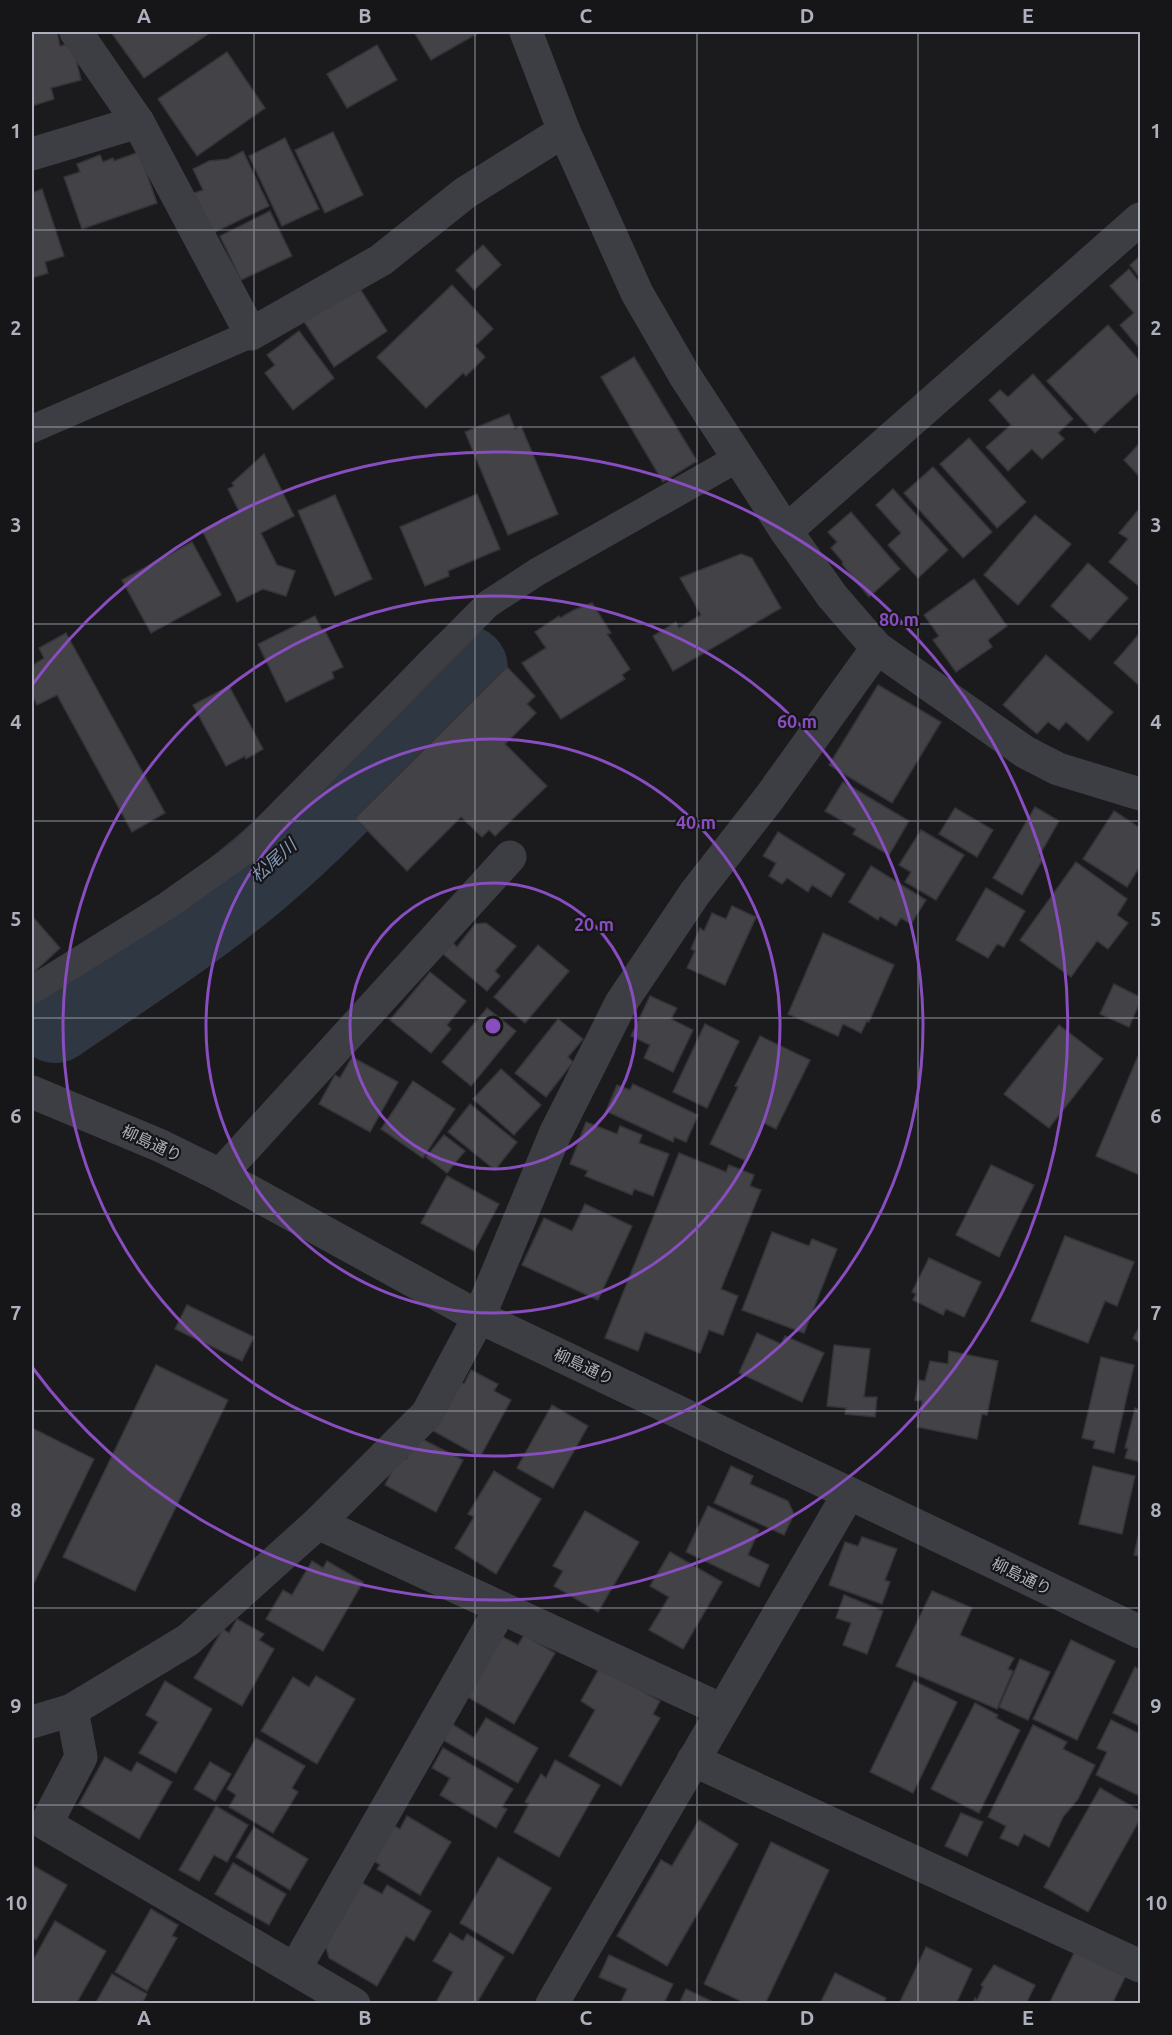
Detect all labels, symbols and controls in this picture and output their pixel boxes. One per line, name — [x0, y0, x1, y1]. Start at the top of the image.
text: A — [137, 4, 151, 27]
text: B — [358, 4, 372, 27]
text: C — [580, 4, 593, 27]
text: D — [800, 4, 814, 27]
text: E — [1022, 4, 1034, 27]
text: 1 — [10, 119, 22, 142]
text: 1 — [1150, 119, 1162, 142]
text: 2 — [10, 316, 22, 339]
text: 2 — [1150, 316, 1162, 339]
text: 3 — [10, 513, 22, 536]
text: 3 — [1150, 513, 1162, 536]
text: 80 m — [879, 609, 919, 629]
text: 4 — [10, 710, 22, 733]
text: 4 — [1150, 710, 1162, 733]
text: 60 m — [777, 711, 817, 731]
text: 40 m — [676, 812, 716, 832]
water label: 松尾川 — [246, 833, 301, 885]
text: 5 — [10, 907, 22, 930]
text: 5 — [1150, 907, 1162, 930]
text: 20 m — [574, 914, 614, 934]
centre of rings — [483, 1016, 503, 1036]
text: 6 — [10, 1104, 22, 1127]
text: 6 — [1150, 1104, 1162, 1127]
street label: 柳島通り — [119, 1121, 185, 1165]
text: 7 — [10, 1301, 22, 1324]
text: 7 — [1150, 1301, 1162, 1324]
street label: 柳島通り — [551, 1344, 617, 1388]
text: 8 — [10, 1498, 22, 1521]
text: 8 — [1150, 1498, 1162, 1521]
street label: 柳島通り — [989, 1554, 1055, 1598]
text: 9 — [10, 1694, 22, 1717]
text: 9 — [1150, 1694, 1162, 1717]
text: 10 — [5, 1891, 27, 1914]
text: 10 — [1145, 1891, 1167, 1914]
text: A — [137, 2006, 151, 2029]
text: B — [358, 2006, 372, 2029]
text: C — [580, 2006, 593, 2029]
text: D — [800, 2006, 814, 2029]
text: E — [1022, 2006, 1034, 2029]

